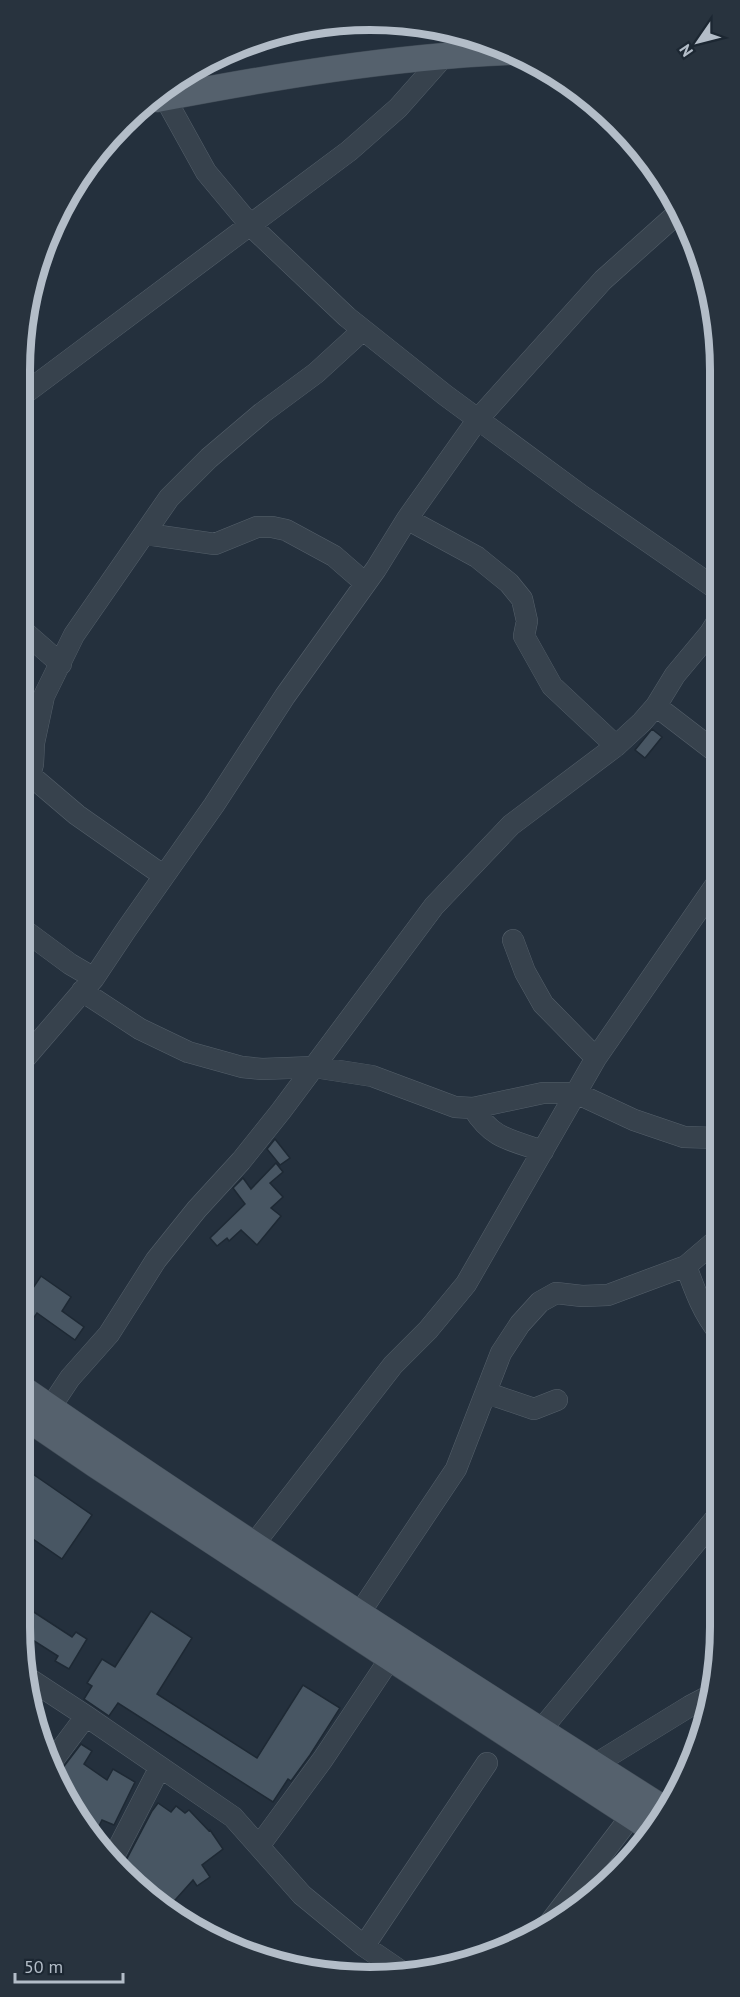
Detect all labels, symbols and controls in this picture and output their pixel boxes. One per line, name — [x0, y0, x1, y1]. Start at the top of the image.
north arrow — [668, 12, 728, 72]
text: N — [675, 41, 697, 61]
scale bar — [15, 1946, 123, 1984]
text: 50 m — [24, 1955, 63, 1978]

